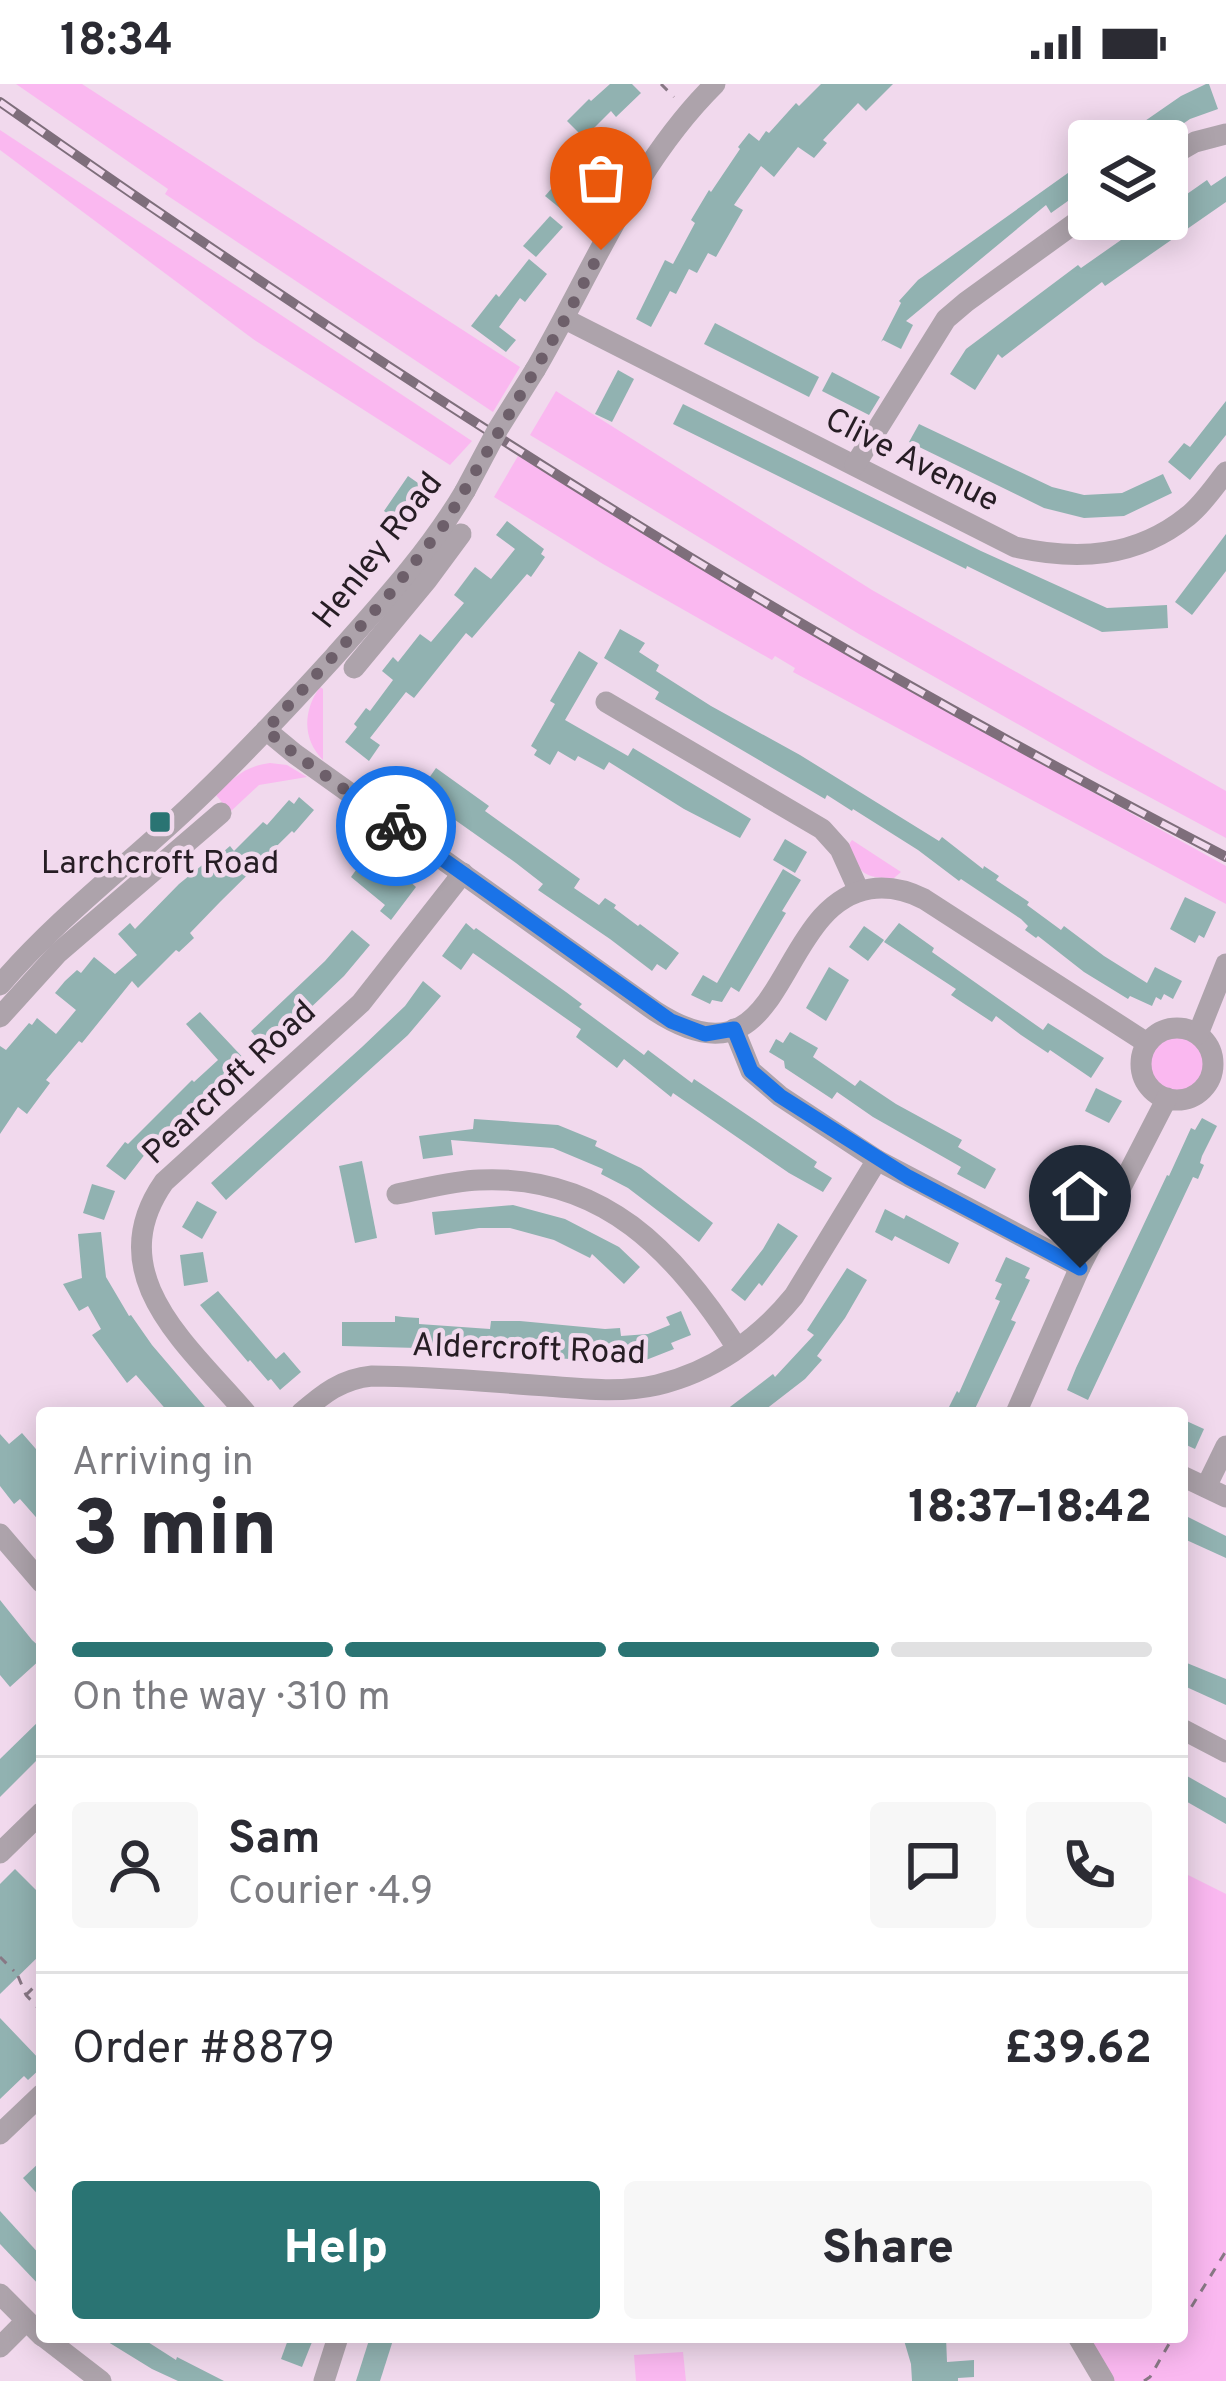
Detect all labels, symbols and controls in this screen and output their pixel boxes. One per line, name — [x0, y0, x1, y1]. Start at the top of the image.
text: 18:34 — [60, 14, 173, 71]
map controls — [1068, 120, 1188, 240]
button: layers — [1068, 120, 1188, 240]
pin — [550, 127, 652, 250]
icon: bag — [568, 145, 634, 211]
street label: Clive Avenue — [817, 400, 1005, 523]
street label: Henley Road — [305, 465, 453, 638]
courier — [336, 766, 456, 886]
icon: bike — [363, 793, 429, 859]
marker: Larchcroft Road — [147, 809, 173, 835]
place label: Larchcroft Road — [41, 844, 279, 886]
street label: Pearcroft Road — [135, 993, 327, 1175]
pin — [1029, 1145, 1131, 1268]
icon: home — [1047, 1163, 1113, 1229]
street label: Aldercroft Road — [411, 1326, 647, 1376]
text: Arriving in — [72, 1440, 254, 1489]
text: 18:37–18:42 — [908, 1481, 1152, 1538]
text: 3 min — [72, 1484, 277, 1583]
text: On the way · 310 m — [72, 1675, 390, 1724]
button: person — [72, 1802, 198, 1928]
button: chat — [870, 1802, 996, 1928]
button: phone — [1026, 1802, 1152, 1928]
text: Sam — [228, 1812, 320, 1869]
text: Courier · 4.9 — [228, 1869, 433, 1918]
text: Order #8879 — [72, 2022, 335, 2079]
text: £39.62 — [1004, 2022, 1152, 2079]
button: Help — [72, 2181, 600, 2319]
button: Share — [624, 2181, 1152, 2319]

